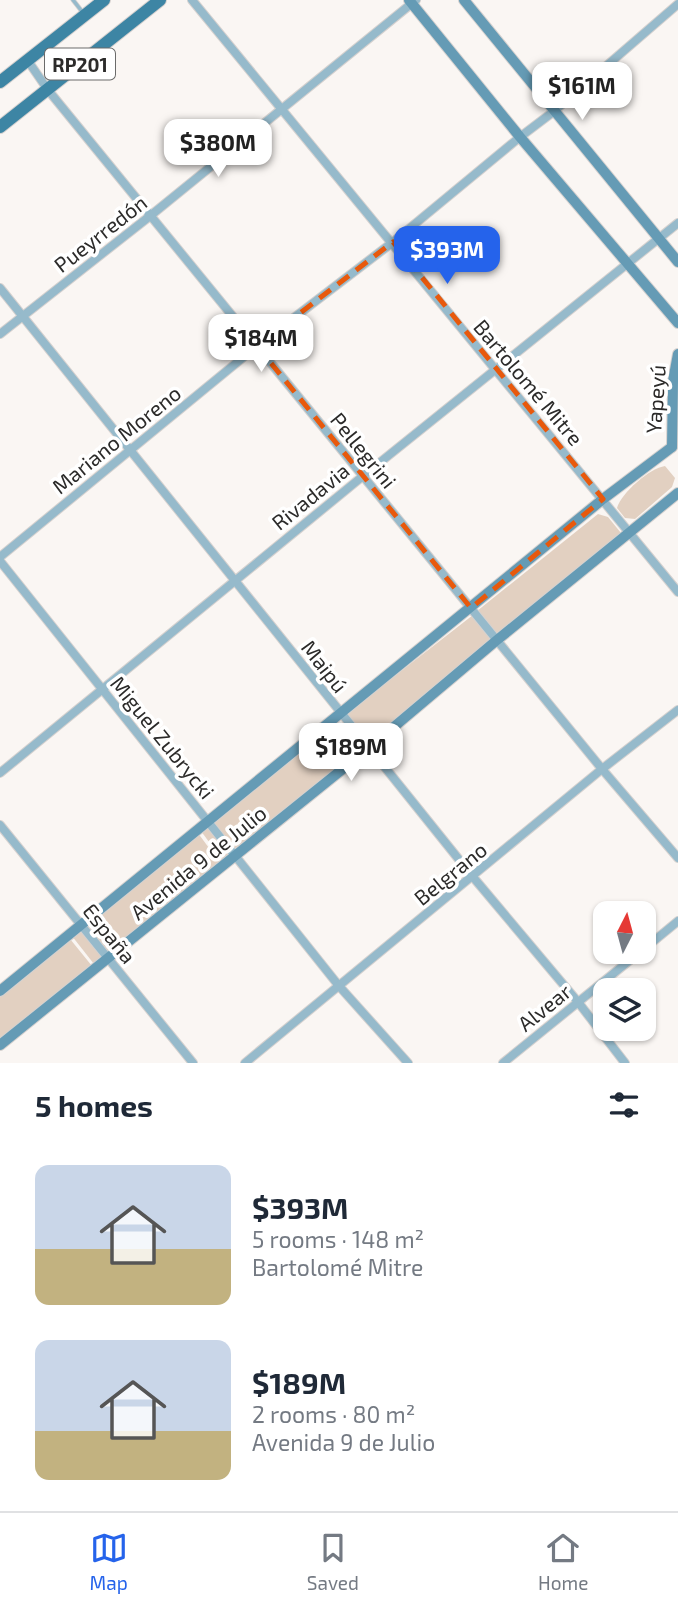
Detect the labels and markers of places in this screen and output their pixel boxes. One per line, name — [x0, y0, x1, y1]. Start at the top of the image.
pin: $161M — [533, 62, 631, 122]
pin: $380M — [169, 120, 267, 179]
pin: $393M — [398, 226, 496, 286]
pin: $184M — [212, 314, 310, 374]
pin: $189M — [302, 724, 400, 783]

